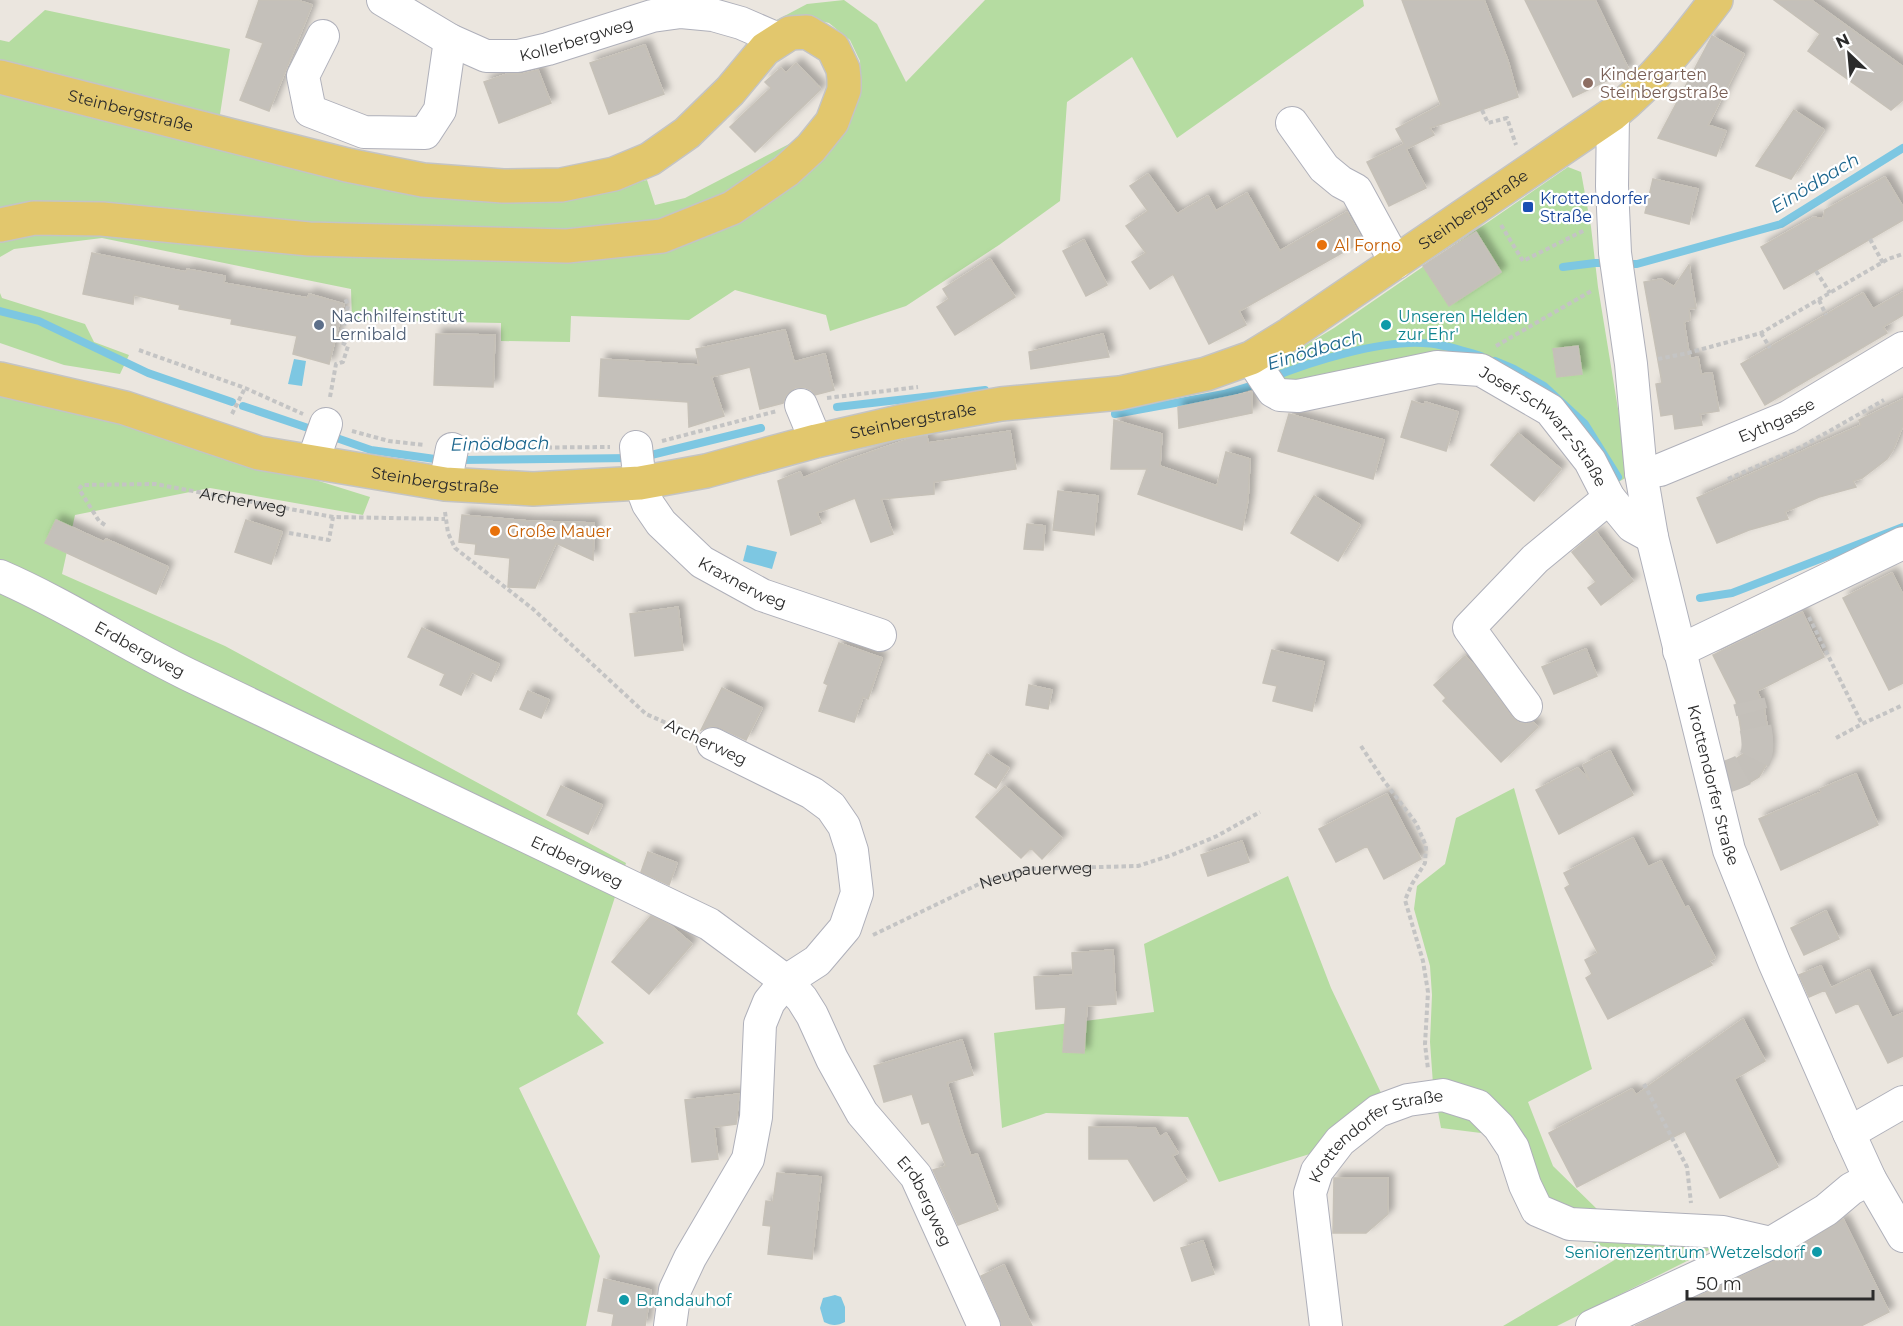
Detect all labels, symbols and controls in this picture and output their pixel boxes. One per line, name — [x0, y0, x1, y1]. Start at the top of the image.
street label: Kollerbergweg — [517, 13, 635, 65]
north arrow — [1819, 24, 1879, 84]
text: N — [1833, 30, 1853, 52]
place label: Kindergarten Steinbergstraße — [1600, 65, 1728, 102]
marker: Kindergarten Steinbergstraße — [1581, 76, 1595, 90]
street label: Steinbergstraße — [66, 85, 195, 135]
water label: Einödbach — [1767, 148, 1863, 218]
street label: Steinbergstraße — [1415, 165, 1532, 253]
place label: Krottendorfer Straße — [1540, 189, 1649, 226]
marker: Krottendorfer Straße — [1521, 200, 1535, 214]
place label: Al Forno — [1334, 236, 1401, 255]
marker: Al Forno — [1315, 238, 1329, 252]
place label: Nachhilfeinstitut Lernibald — [331, 307, 465, 344]
place label: Unseren Helden zur Ehr' — [1398, 307, 1528, 344]
marker: Nachhilfeinstitut Lernibald — [312, 318, 326, 332]
marker: Unseren Helden zur Ehr' — [1379, 318, 1393, 332]
water label: Einödbach — [1264, 325, 1366, 375]
street label: Josef-Schwarz-Straße — [1476, 361, 1611, 490]
street label: Eythgasse — [1735, 394, 1818, 446]
street label: Steinbergstraße — [848, 399, 978, 442]
water label: Einödbach — [450, 432, 550, 456]
street label: Steinbergstraße — [370, 462, 499, 497]
street label: Archerweg — [198, 483, 289, 518]
place label: Große Mauer — [507, 522, 612, 541]
marker: Große Mauer — [488, 524, 502, 538]
street label: Kraxnerweg — [695, 552, 789, 612]
street label: Erdbergweg — [92, 617, 188, 681]
street label: Krottendorfer Straße — [1684, 702, 1744, 868]
street label: Archerweg — [662, 715, 750, 769]
street label: Erdbergweg — [528, 831, 626, 891]
street label: Neupauerweg — [977, 858, 1093, 893]
street label: Krottendorfer Straße — [1304, 1086, 1444, 1185]
street label: Erdbergweg — [893, 1152, 956, 1249]
place label: Seniorenzentrum Wetzelsdorf — [1565, 1243, 1806, 1262]
marker: Seniorenzentrum Wetzelsdorf — [1810, 1245, 1824, 1259]
scale bar — [1687, 1263, 1873, 1301]
text: 50 m — [1696, 1273, 1742, 1295]
place label: Brandauhof — [636, 1291, 732, 1310]
marker: Brandauhof — [617, 1293, 631, 1307]

